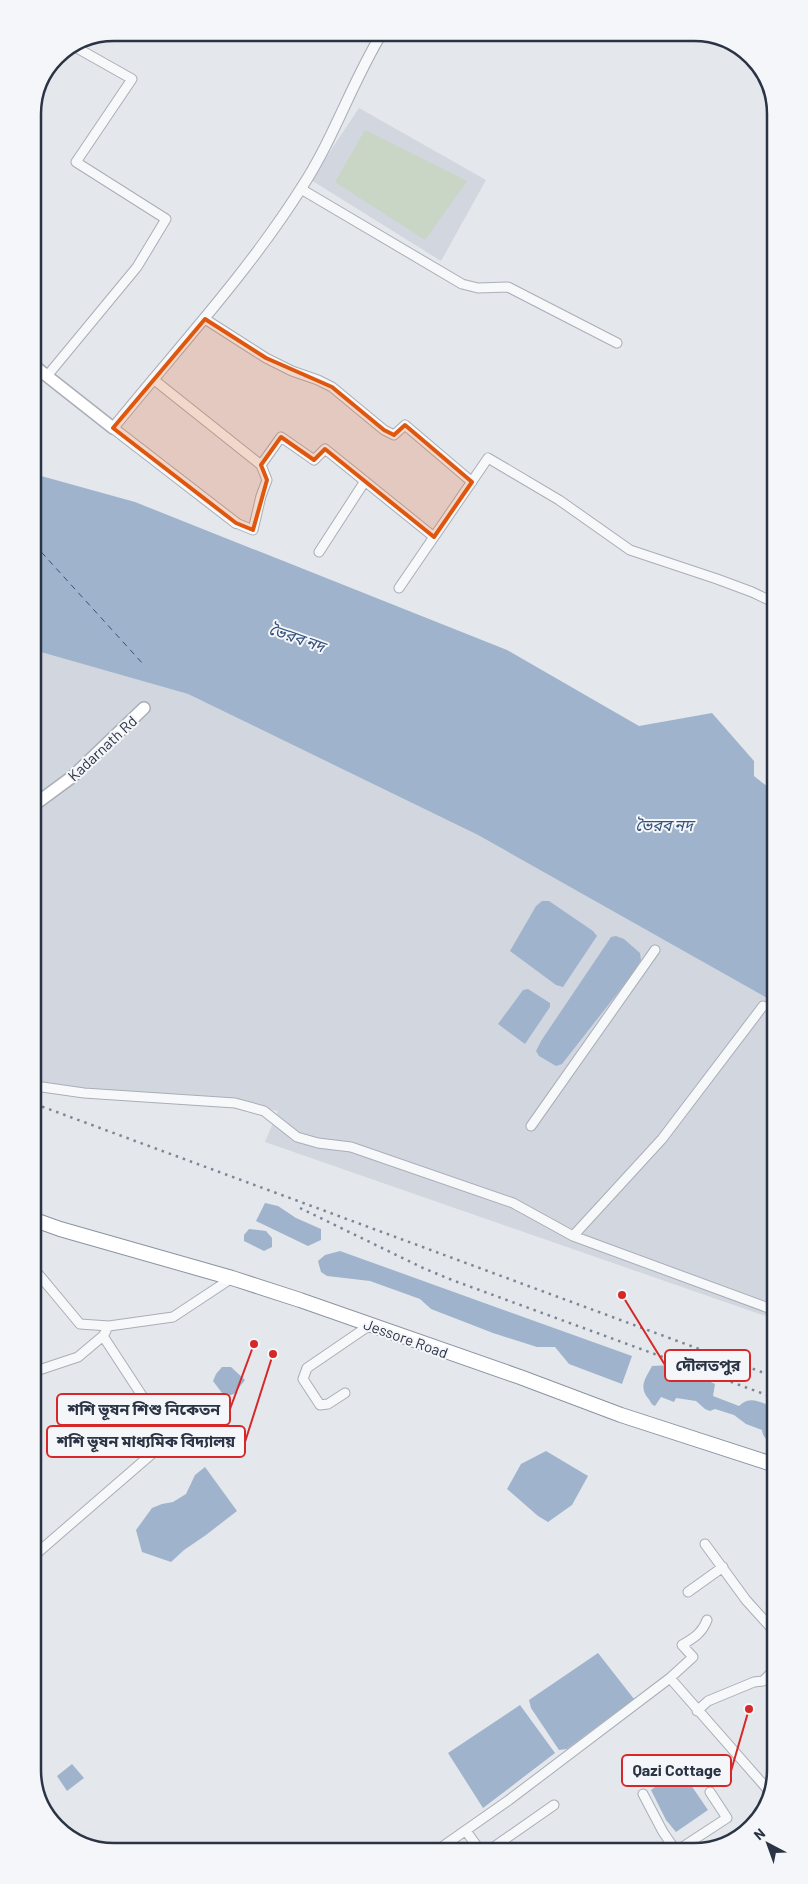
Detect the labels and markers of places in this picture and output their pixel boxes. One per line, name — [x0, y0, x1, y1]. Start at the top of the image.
callout: দৌলতপুর — [665, 1350, 750, 1381]
callout: শশি ভূষন শিশু নিকেতন — [57, 1394, 230, 1425]
callout: শশি ভূষন মাধ্যমিক বিদ্যালয় — [47, 1426, 245, 1457]
callout: Qazi Cottage — [622, 1755, 731, 1786]

